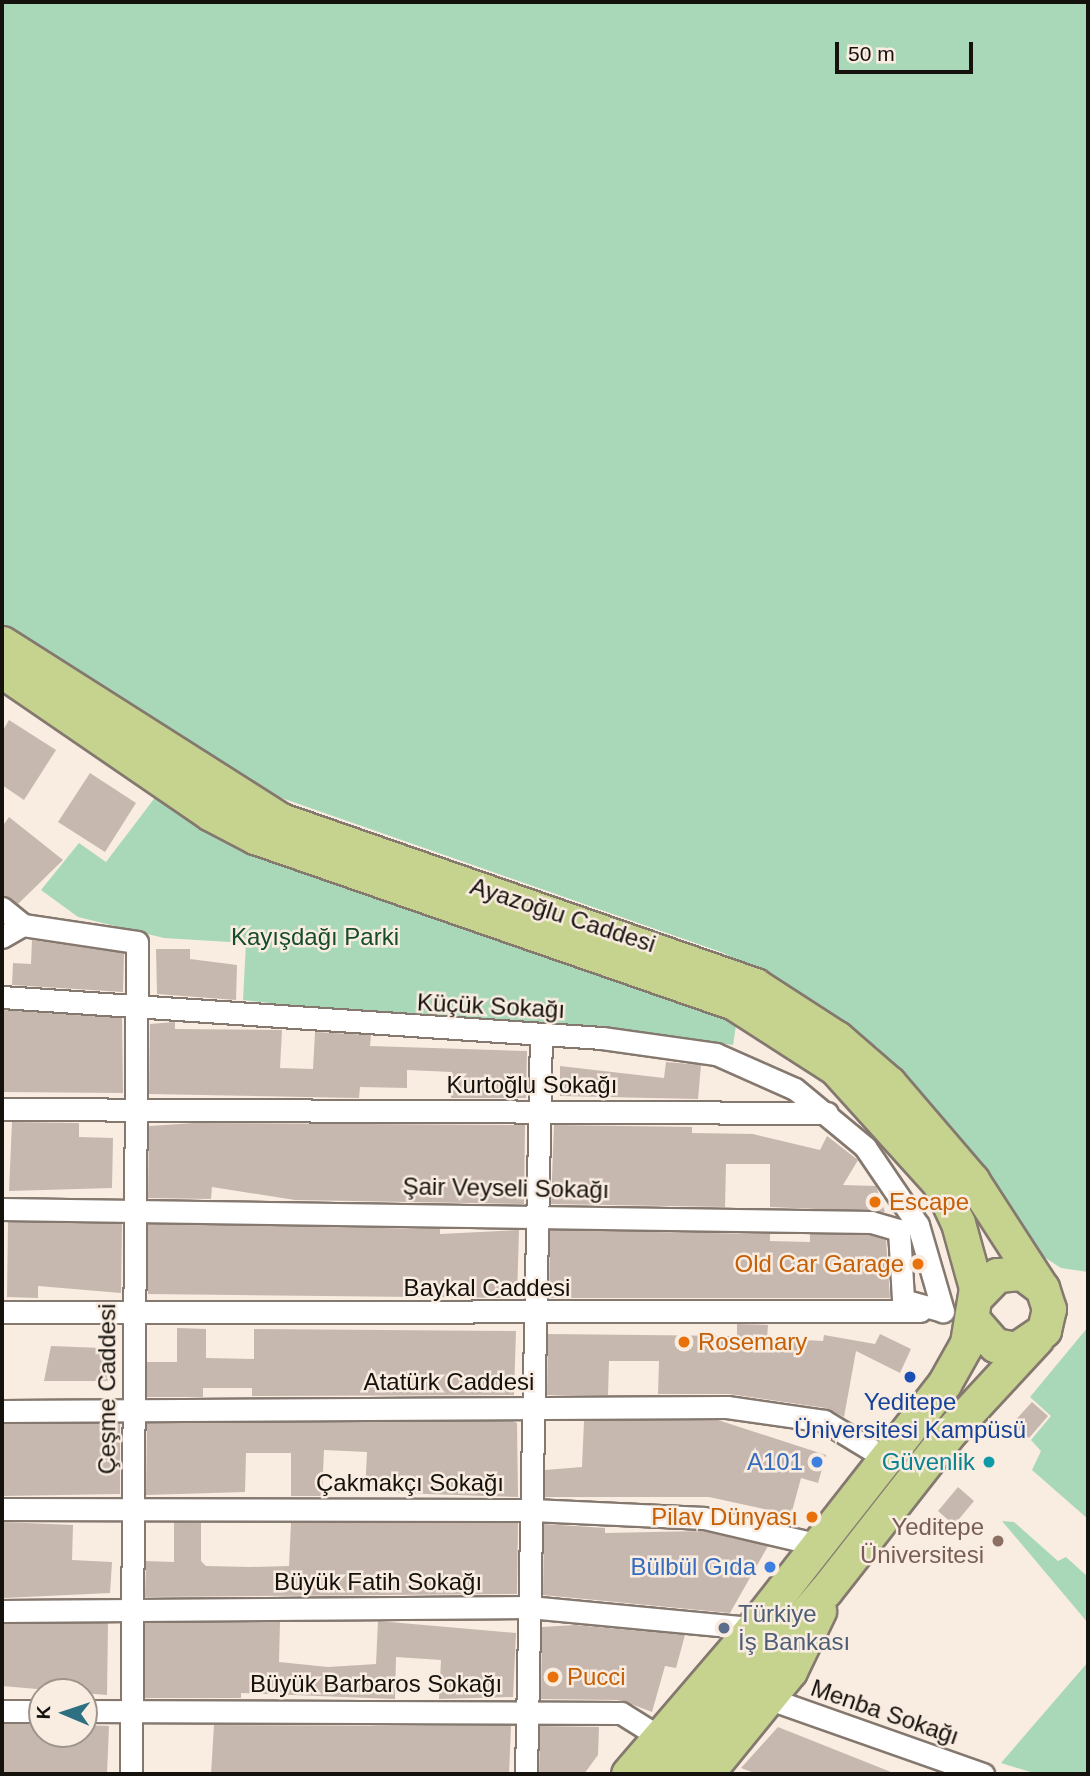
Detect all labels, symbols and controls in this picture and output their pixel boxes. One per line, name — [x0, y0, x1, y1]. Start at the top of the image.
scale bar — [838, 28, 976, 72]
text: 50 m — [848, 42, 895, 65]
street label: Ayazoğlu Caddesi — [467, 871, 659, 959]
park label: Kayışdağı Parki — [231, 923, 399, 951]
street label: Küçük Sokağı — [416, 988, 566, 1024]
street label: Kurtoğlu Sokağı — [447, 1071, 617, 1099]
street label: Şair Veyseli Sokağı — [402, 1172, 610, 1204]
place label: Escape — [889, 1188, 969, 1216]
marker: Escape — [867, 1194, 883, 1210]
place label: Old Car Garage — [735, 1250, 904, 1278]
marker: Old Car Garage — [910, 1256, 926, 1272]
street label: Baykal Caddesi — [404, 1274, 570, 1302]
street label: Çeşme Caddesi — [93, 1304, 121, 1474]
place label: Rosemary — [698, 1328, 807, 1356]
marker: Rosemary — [676, 1334, 692, 1350]
street label: Atatürk Caddesi — [364, 1368, 534, 1396]
marker: Yeditepe Üniversitesi Kampüsü — [902, 1369, 918, 1385]
place label: Yeditepe Üniversitesi Kampüsü — [794, 1388, 1026, 1444]
place label: A101 — [747, 1448, 803, 1476]
place label: Güvenlik — [882, 1448, 975, 1476]
marker: A101 — [809, 1454, 825, 1470]
marker: Güvenlik — [981, 1454, 997, 1470]
street label: Çakmakçı Sokağı — [316, 1469, 504, 1497]
place label: Pilav Dünyası — [651, 1503, 798, 1531]
marker: Pilav Dünyası — [804, 1509, 820, 1525]
place label: Yeditepe Üniversitesi — [860, 1513, 984, 1569]
marker: Yeditepe Üniversitesi — [990, 1533, 1006, 1549]
place label: Bülbül Gıda — [631, 1553, 756, 1581]
marker: Bülbül Gıda — [762, 1559, 778, 1575]
street label: Büyük Fatih Sokağı — [274, 1568, 482, 1596]
place label: Türkiye İş Bankası — [738, 1600, 850, 1656]
marker: Türkiye İş Bankası — [716, 1620, 732, 1636]
place label: Pucci — [567, 1663, 626, 1691]
marker: Pucci — [545, 1669, 561, 1685]
street label: Büyük Barbaros Sokağı — [250, 1670, 502, 1698]
street label: Menba Sokağı — [807, 1673, 963, 1751]
north arrow — [28, 1678, 98, 1748]
text: K — [33, 1705, 54, 1720]

